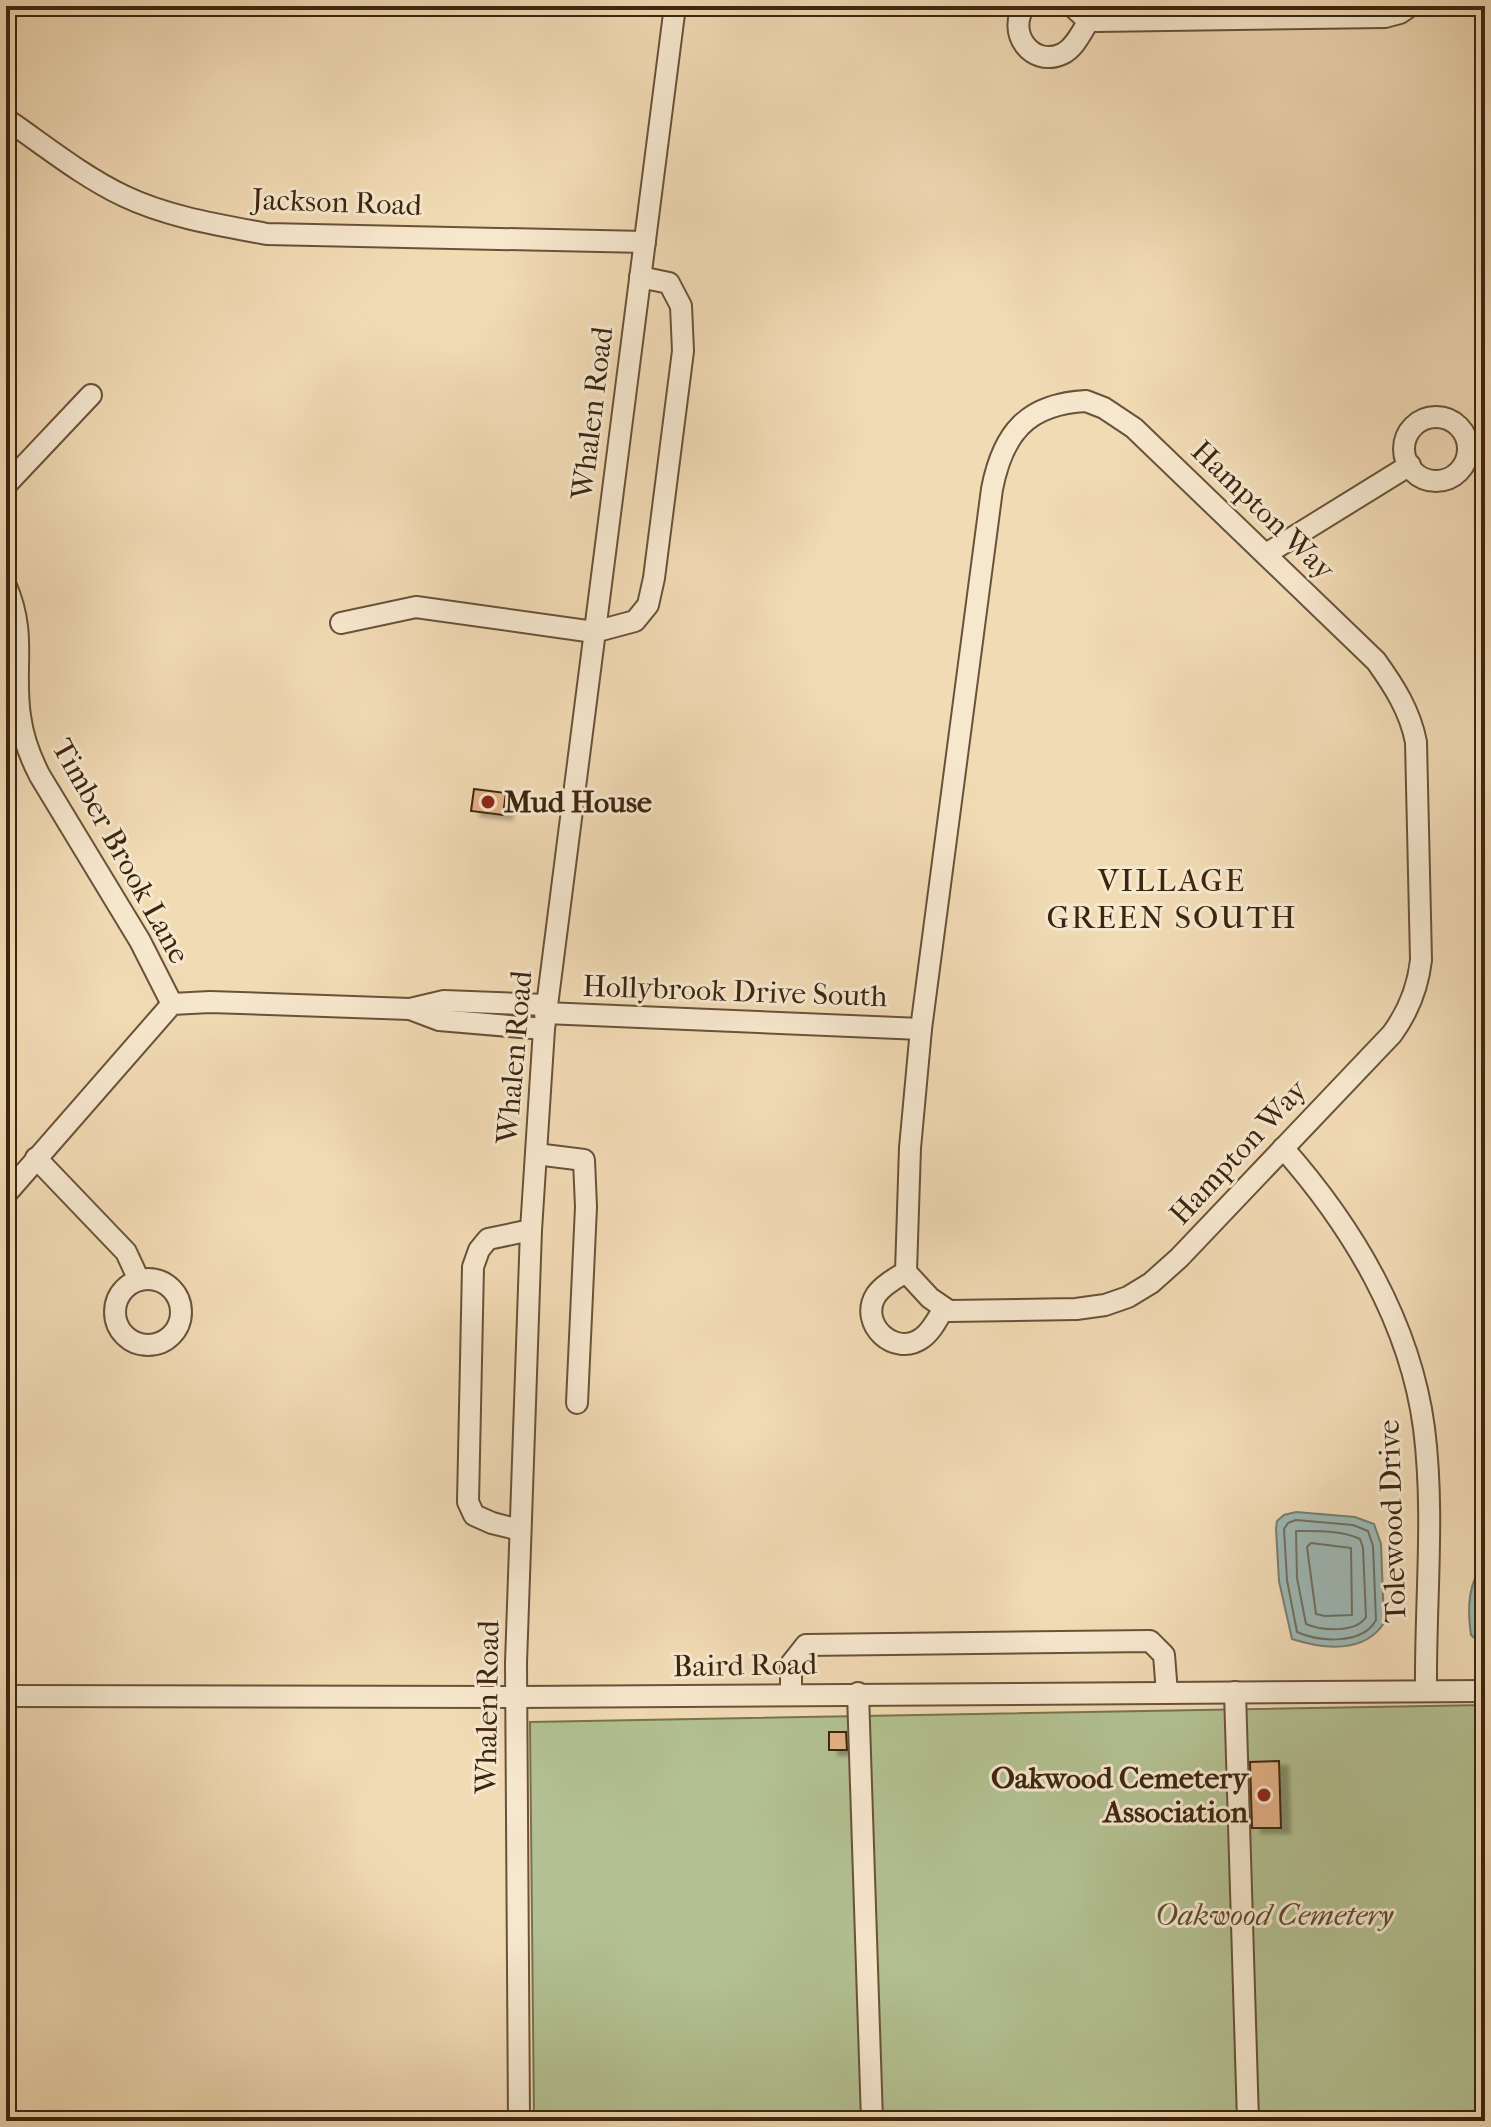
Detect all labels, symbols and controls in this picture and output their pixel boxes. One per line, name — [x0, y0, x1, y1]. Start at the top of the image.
street label: Jackson Road — [250, 182, 423, 223]
street label: Whalen Road — [564, 324, 621, 502]
street label: Hampton Way — [1184, 433, 1342, 588]
street label: Timber Brook Lane — [44, 733, 197, 970]
place label: Mud House — [504, 785, 652, 820]
marker: Mud House — [479, 793, 497, 811]
district label: VILLAGE GREEN SOUTH — [1046, 862, 1298, 936]
street label: Whalen Road — [489, 968, 540, 1146]
street label: Hollybrook Drive South — [582, 969, 888, 1014]
street label: Hampton Way — [1162, 1072, 1315, 1232]
street label: Tolewood Drive — [1371, 1419, 1414, 1623]
street label: Whalen Road — [468, 1619, 507, 1795]
street label: Baird Road — [673, 1647, 818, 1684]
place label: Oakwood Cemetery Association — [991, 1761, 1250, 1830]
marker: Oakwood Cemetery Association — [1255, 1786, 1273, 1804]
park label: Oakwood Cemetery — [1155, 1898, 1394, 1933]

